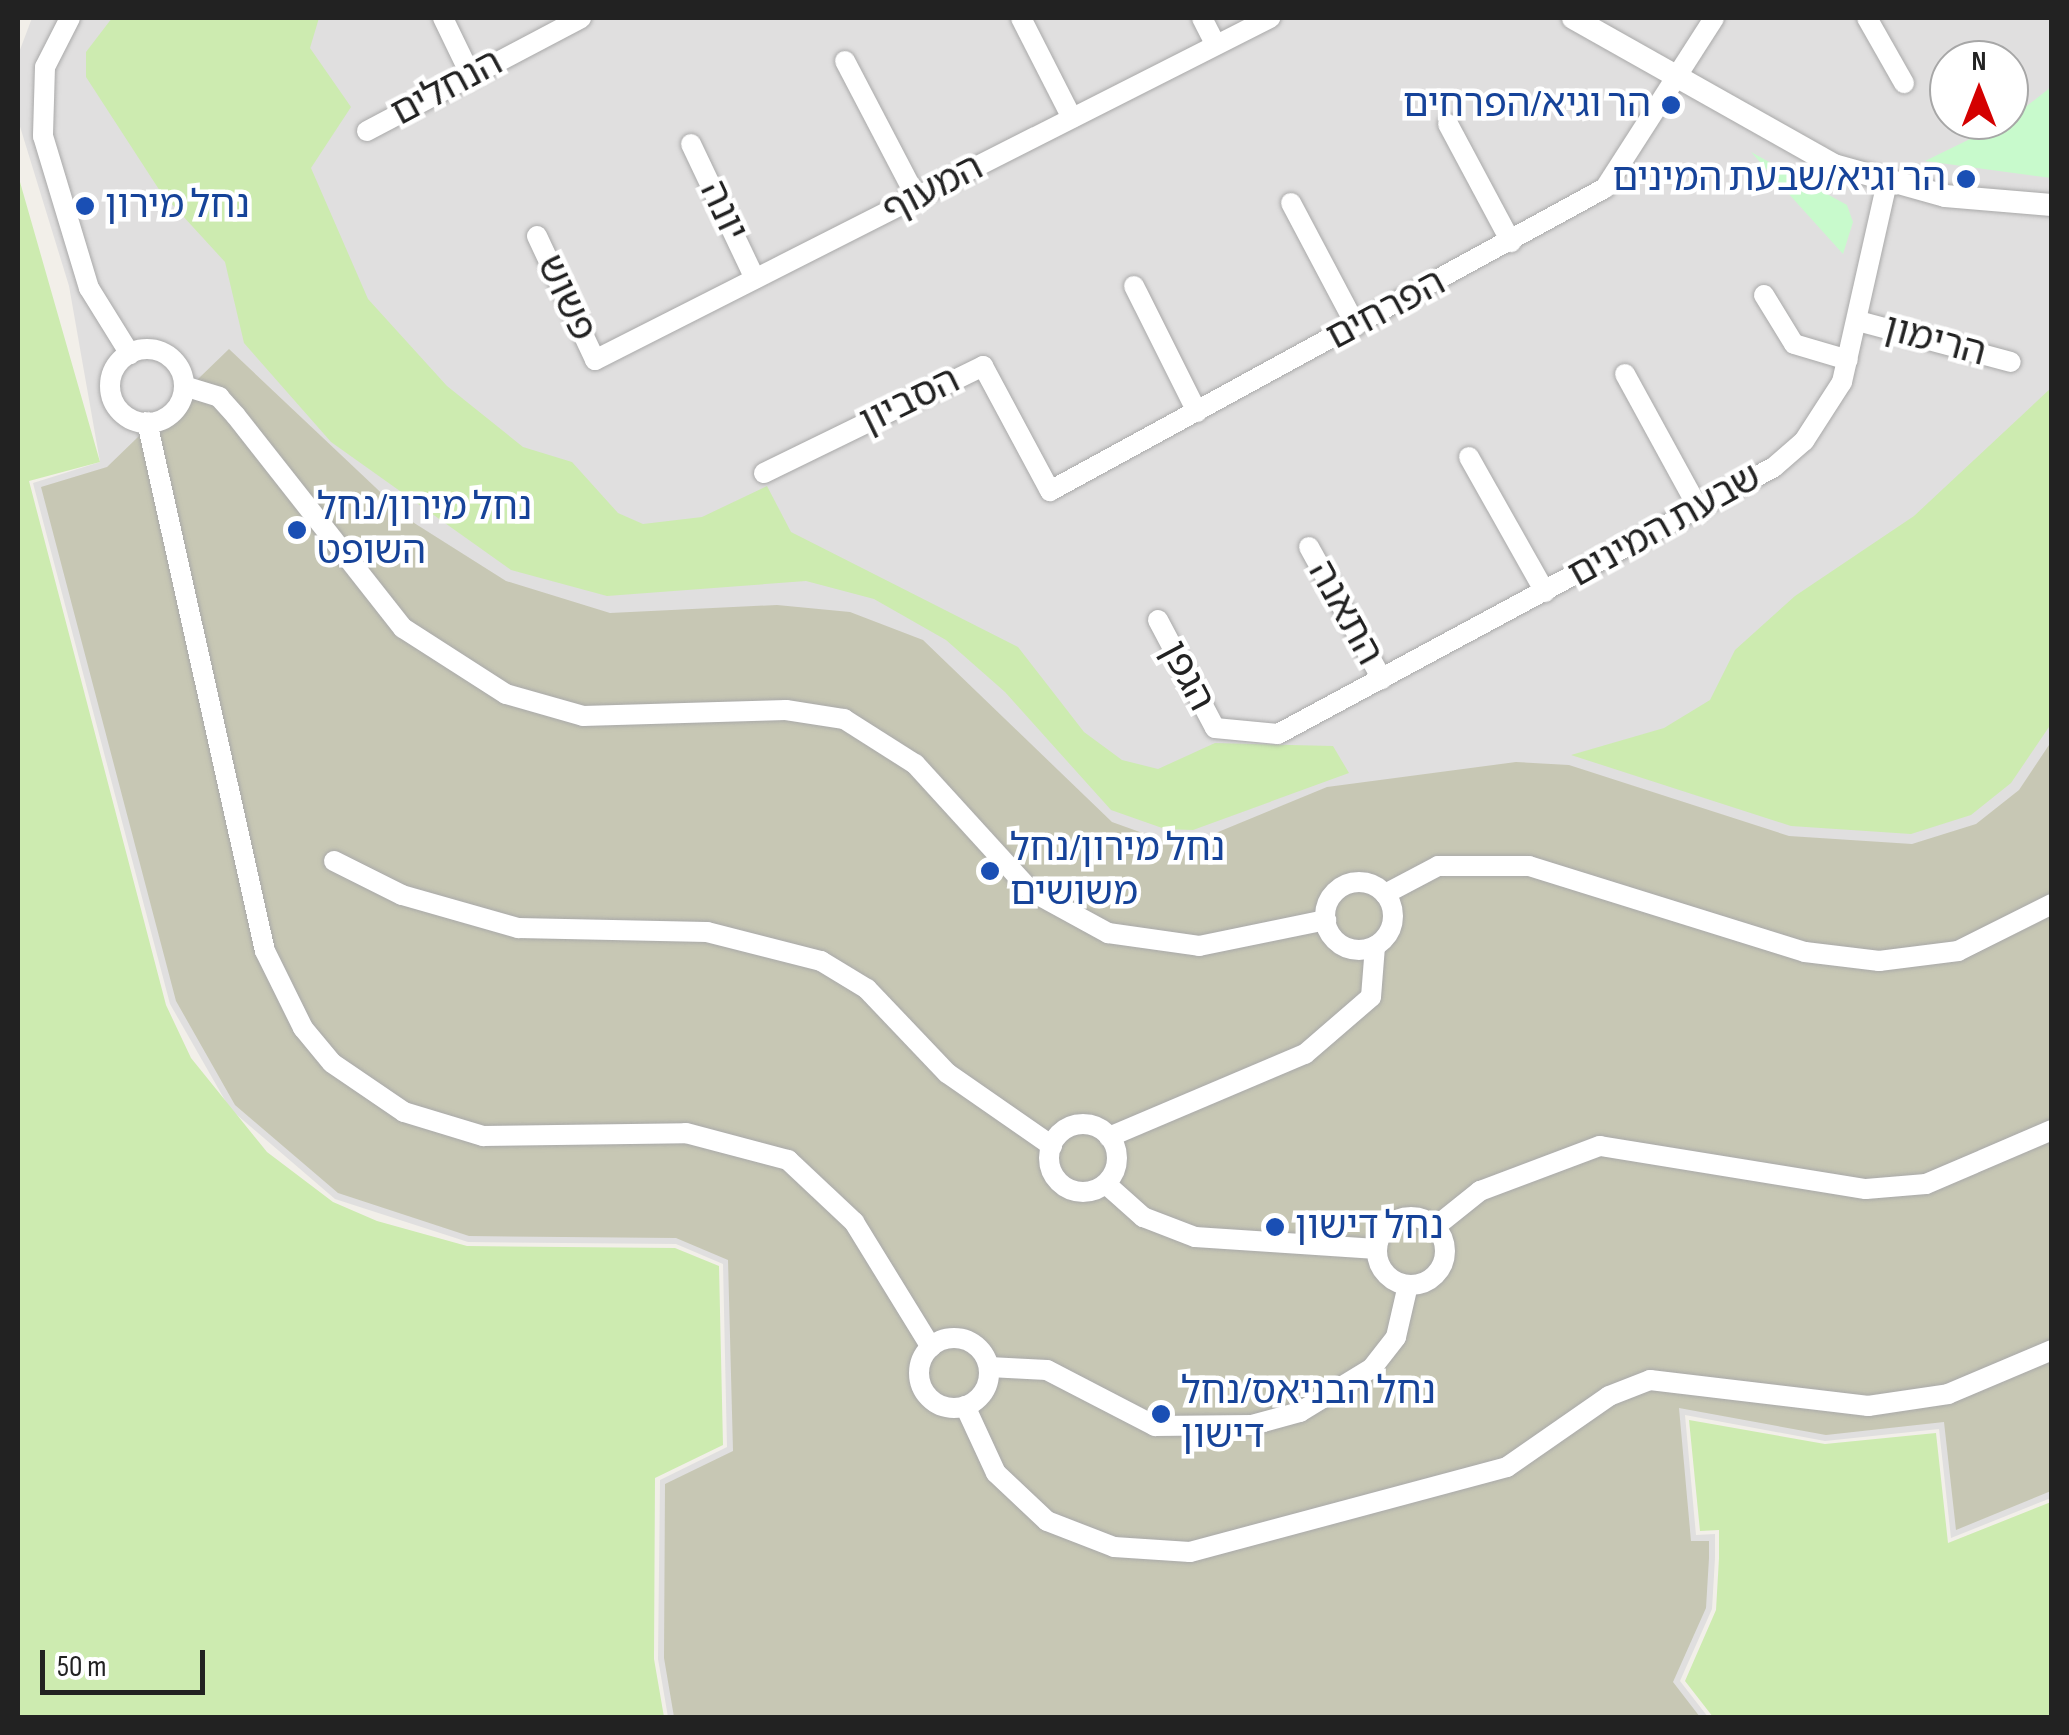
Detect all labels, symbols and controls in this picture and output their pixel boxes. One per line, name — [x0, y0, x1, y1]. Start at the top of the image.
street label: הנחלים — [384, 40, 510, 136]
north arrow — [1929, 40, 2029, 140]
text: N — [1972, 45, 1986, 78]
place label: הר וגיא/הפרחים — [1403, 82, 1651, 128]
marker: הר וגיא/הפרחים — [1660, 94, 1682, 116]
street label: המעוף — [875, 145, 991, 233]
place label: הר וגיא/שבעת המינים — [1612, 156, 1946, 202]
marker: הר וגיא/שבעת המינים — [1955, 168, 1977, 190]
street label: יונה — [689, 174, 757, 248]
place label: נחל מירון — [105, 183, 250, 229]
marker: נחל מירון — [74, 195, 96, 217]
street label: פשוש — [526, 248, 606, 348]
street label: הפרחים — [1319, 260, 1453, 360]
street label: הרימון — [1879, 306, 1991, 376]
street label: הסביון — [853, 357, 967, 445]
street label: שבעת המינים — [1561, 454, 1769, 598]
place label: נחל מירון/נחל השופט — [317, 485, 532, 574]
marker: נחל מירון/נחל השופט — [286, 519, 308, 541]
street label: התאנה — [1298, 553, 1392, 673]
street label: הגפן — [1150, 633, 1224, 719]
place label: נחל מירון/נחל משושים — [1010, 826, 1225, 916]
marker: נחל מירון/נחל משושים — [979, 860, 1001, 882]
place label: נחל דישון — [1295, 1204, 1444, 1250]
marker: נחל דישון — [1264, 1216, 1286, 1238]
place label: נחל הבניאס/נחל דישון — [1181, 1369, 1436, 1458]
marker: נחל הבניאס/נחל דישון — [1150, 1403, 1172, 1425]
scale bar — [45, 1630, 210, 1692]
text: 50 m — [57, 1649, 106, 1685]

